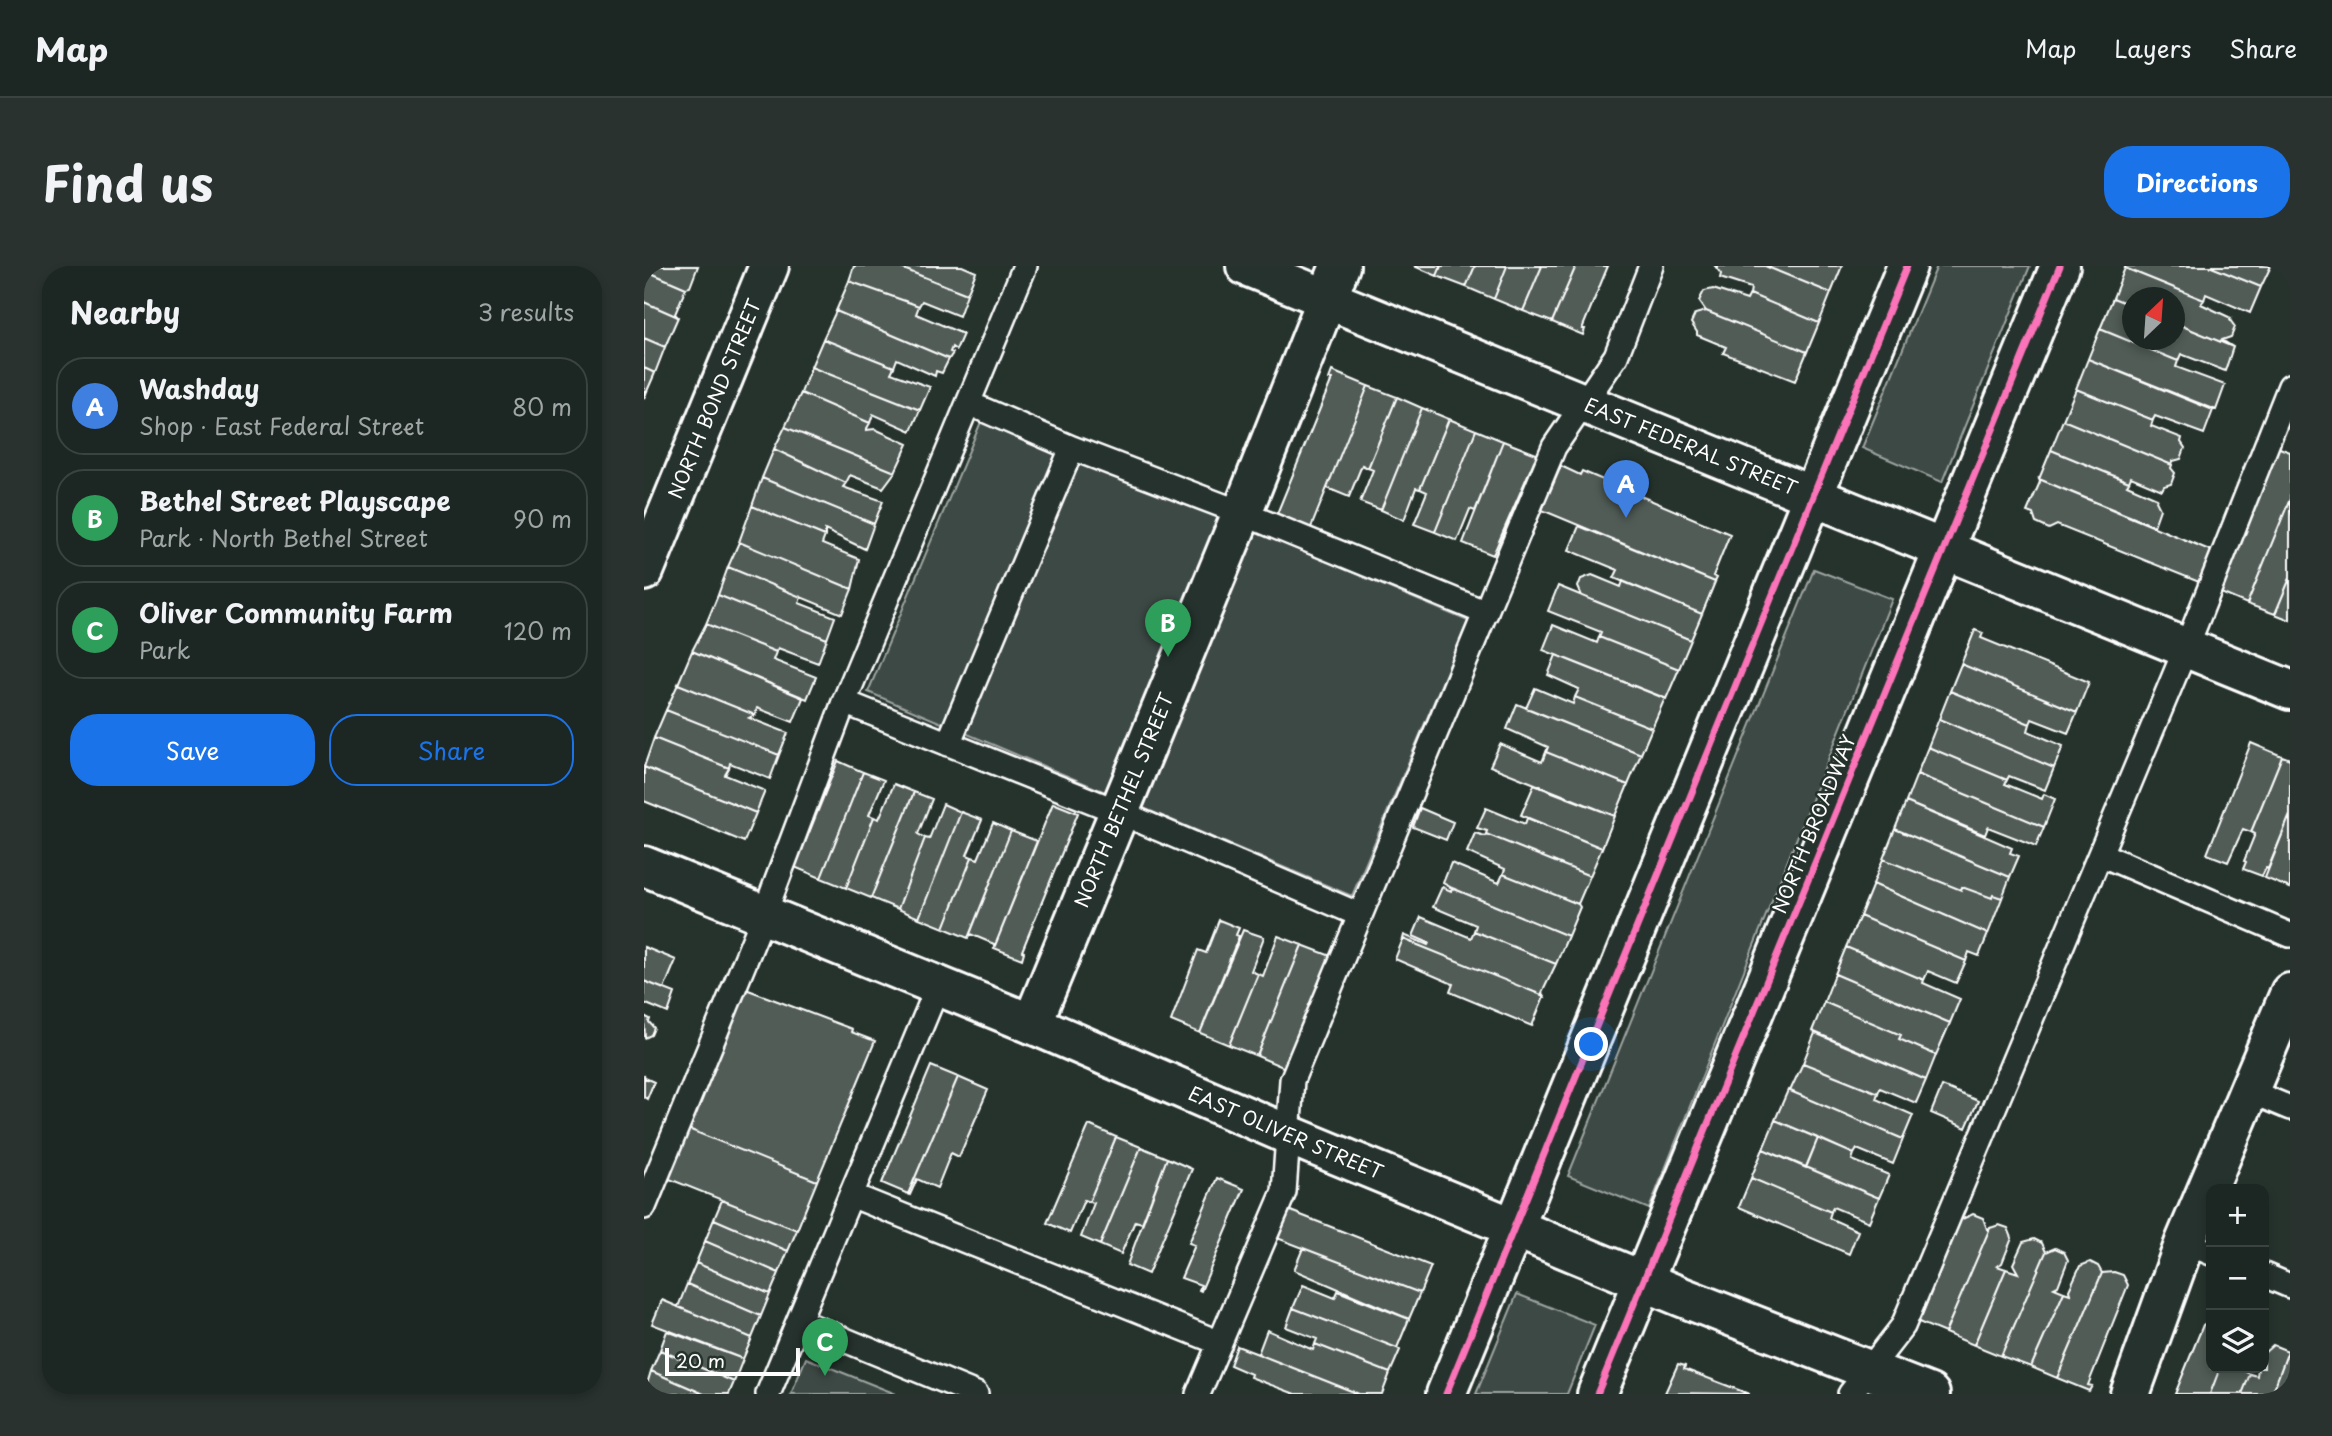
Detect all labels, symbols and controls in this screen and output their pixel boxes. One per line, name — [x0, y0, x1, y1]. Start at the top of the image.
text: Map — [35, 23, 108, 73]
text: Map — [2025, 30, 2076, 66]
text: Layers — [2114, 30, 2191, 66]
text: Share — [2229, 30, 2297, 66]
text: Find us — [42, 145, 213, 219]
button: Directions — [2104, 146, 2290, 218]
north arrow — [2122, 287, 2185, 350]
text: Nearby — [70, 289, 180, 334]
text: 3 results — [478, 294, 574, 329]
street label: NORTH BOND STREET — [660, 294, 767, 503]
text: Washday — [139, 369, 259, 408]
text: A — [86, 389, 104, 424]
text: 80 m — [512, 389, 572, 424]
street label: EAST FEDERAL STREET — [1581, 393, 1799, 499]
text: Shop · East Federal Street — [139, 408, 424, 443]
pin: A — [1603, 460, 1649, 518]
text: Bethel Street Playscape — [139, 481, 451, 520]
text: B — [87, 501, 103, 536]
text: 90 m — [513, 501, 572, 536]
text: Park · North Bethel Street — [139, 520, 428, 555]
text: Oliver Community Farm — [139, 593, 453, 632]
pin: B — [1145, 599, 1191, 657]
text: C — [86, 613, 104, 648]
text: 120 m — [504, 613, 572, 648]
text: Park — [139, 632, 190, 667]
street label: NORTH BETHEL STREET — [1067, 688, 1180, 911]
button: Save — [70, 714, 315, 786]
button: Share — [329, 714, 574, 786]
street label: NORTH BROADWAY — [1764, 730, 1862, 917]
your location — [1574, 1027, 1608, 1061]
street label: EAST OLIVER STREET — [1184, 1078, 1388, 1185]
map controls — [2206, 1184, 2269, 1373]
button: + — [2206, 1184, 2269, 1247]
button: − — [2206, 1247, 2269, 1310]
button: layers — [2206, 1310, 2269, 1373]
pin: C — [802, 1318, 848, 1376]
scale bar — [665, 1345, 800, 1377]
text: 20 m — [676, 1346, 725, 1374]

